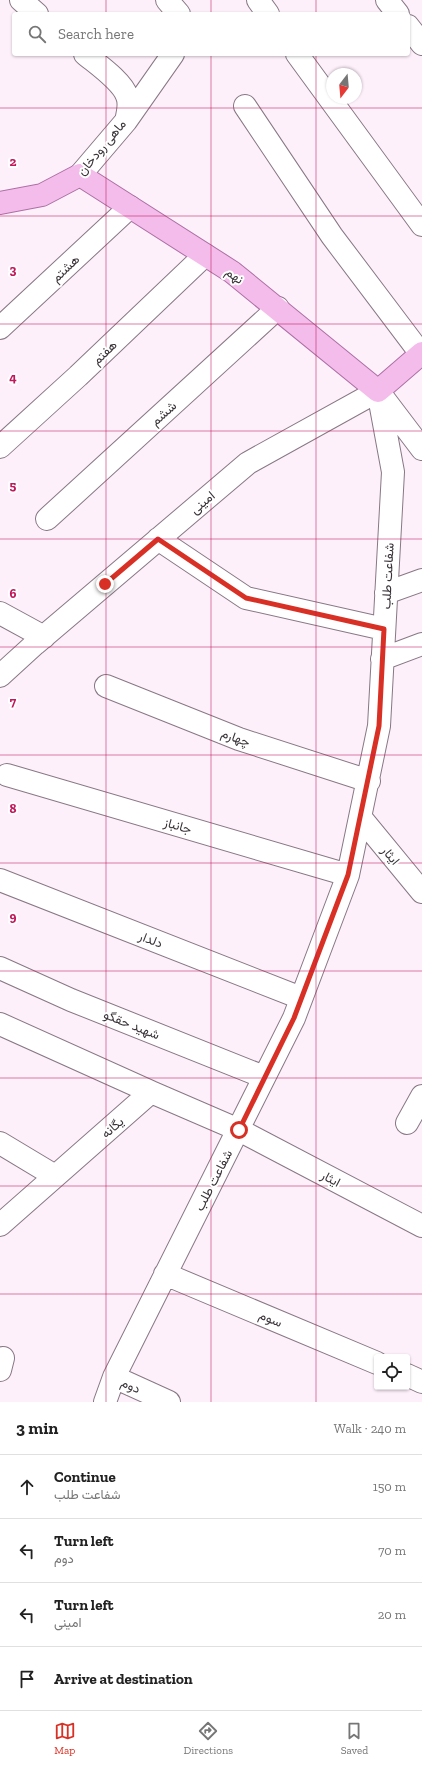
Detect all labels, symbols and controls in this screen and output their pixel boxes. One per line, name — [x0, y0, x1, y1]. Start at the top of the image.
search box — [12, 12, 410, 56]
icon: search — [26, 23, 48, 45]
text: Search here — [58, 25, 134, 43]
north arrow — [326, 68, 362, 104]
street label: ماهی رودخان — [74, 116, 130, 179]
text: 2 — [10, 154, 17, 169]
street label: هشتم — [48, 252, 83, 286]
text: 3 — [10, 262, 17, 277]
street label: نهم — [222, 264, 247, 288]
street label: هفتم — [89, 337, 120, 368]
text: 4 — [9, 370, 17, 385]
street label: ششم — [147, 398, 180, 430]
text: 5 — [10, 478, 17, 493]
street label: امینی — [187, 488, 218, 518]
street label: شفاعت طلب — [378, 542, 397, 610]
route end — [96, 575, 114, 593]
text: 6 — [10, 586, 17, 601]
text: 7 — [10, 694, 17, 709]
street label: چهارم — [219, 725, 253, 752]
text: 8 — [9, 801, 17, 816]
street label: جانباز — [161, 814, 194, 838]
street label: ایثار — [377, 842, 403, 868]
text: 9 — [10, 909, 17, 924]
street label: دلدار — [135, 928, 165, 952]
street label: شهید حقگو — [101, 1006, 162, 1043]
street label: یگانه — [98, 1114, 127, 1141]
route start — [230, 1121, 248, 1139]
street label: شفاعت طلب — [192, 1147, 235, 1213]
street label: ایثار — [317, 1167, 343, 1191]
street label: سوم — [257, 1307, 285, 1331]
map controls — [374, 1354, 410, 1390]
button: locate — [374, 1354, 410, 1390]
street label: دوم — [118, 1375, 143, 1397]
text: 3 min — [16, 1418, 58, 1438]
text: Walk · 240 m — [334, 1421, 406, 1436]
text: Continue — [54, 1468, 116, 1486]
icon: ahead — [16, 1476, 38, 1498]
text: 150 m — [373, 1479, 406, 1494]
text: شفاعت طلب — [54, 1487, 121, 1502]
text: Turn left — [54, 1532, 114, 1550]
icon: left — [16, 1540, 38, 1562]
text: 70 m — [378, 1543, 406, 1558]
text: دوم — [54, 1551, 74, 1566]
text: Turn left — [54, 1596, 114, 1614]
icon: left — [16, 1604, 38, 1626]
text: 20 m — [378, 1607, 406, 1622]
text: امینی — [54, 1615, 81, 1630]
icon: arrive — [16, 1668, 38, 1690]
text: Arrive at destination — [54, 1670, 193, 1688]
tab: Map — [54, 1720, 76, 1757]
tab: Directions — [183, 1720, 233, 1757]
tab: Saved — [341, 1720, 368, 1757]

